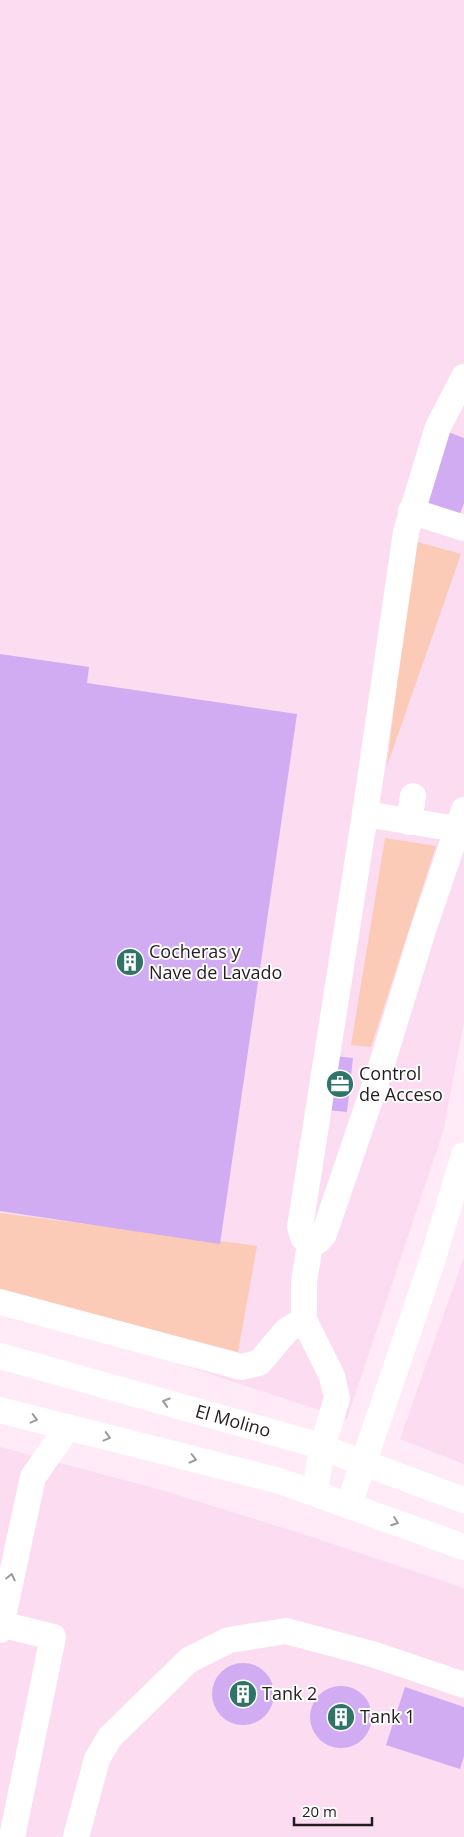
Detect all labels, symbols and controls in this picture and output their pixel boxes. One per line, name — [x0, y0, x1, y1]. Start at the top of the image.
place label: Cocheras y Nave de Lavado — [149, 939, 282, 984]
building icon: Cocheras y Nave de Lavado — [115, 947, 145, 977]
place label: Control de Acceso — [359, 1061, 443, 1106]
office icon: Control de Acceso — [325, 1069, 355, 1099]
one-way arrow — [162, 1398, 171, 1408]
street label: El Molino — [193, 1398, 274, 1442]
one-way arrow — [30, 1413, 38, 1423]
one-way arrow — [103, 1431, 112, 1442]
one-way arrow — [189, 1453, 198, 1464]
one-way arrow — [390, 1516, 399, 1526]
one-way arrow — [6, 1572, 16, 1581]
building icon: Tank 2 — [228, 1679, 258, 1709]
place label: Tank 2 — [262, 1681, 317, 1705]
building icon: Tank 1 — [326, 1702, 356, 1732]
place label: Tank 1 — [360, 1704, 415, 1728]
scale bar — [294, 1794, 372, 1826]
text: 20 m — [302, 1801, 337, 1821]

